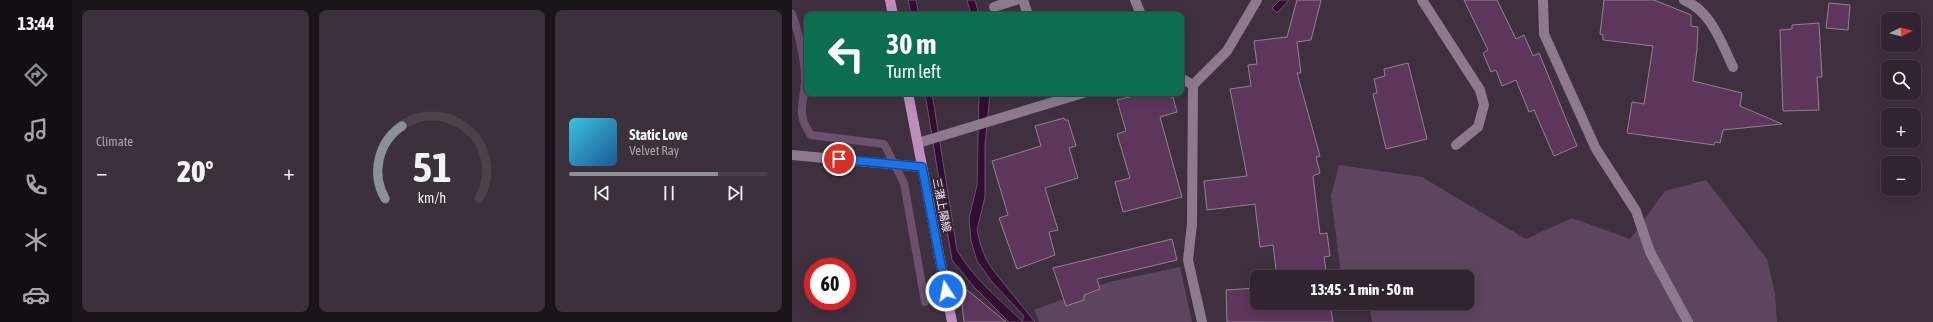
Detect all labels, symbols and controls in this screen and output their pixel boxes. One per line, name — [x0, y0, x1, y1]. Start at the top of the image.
north arrow — [1881, 12, 1921, 52]
map controls — [1881, 12, 1921, 196]
text: 13:44 — [17, 13, 55, 34]
icon: left — [820, 28, 872, 80]
text: 30 m — [886, 28, 936, 60]
button: search — [1881, 60, 1921, 100]
icon: directions — [22, 61, 50, 89]
text: Turn left — [886, 61, 941, 82]
button: + — [1881, 108, 1921, 148]
icon: music — [22, 116, 50, 144]
text: Static Love — [629, 126, 688, 143]
text: Climate — [96, 134, 133, 149]
pin — [822, 142, 856, 176]
text: 51 — [412, 143, 452, 191]
text: Velvet Ray — [629, 143, 679, 158]
icon: arrive — [828, 148, 850, 170]
text: 20° — [177, 154, 214, 188]
button: − — [1881, 156, 1921, 196]
text: − — [96, 159, 107, 185]
text: + — [283, 159, 295, 185]
icon: phone — [22, 171, 50, 199]
street label: 三潴上陽線 — [931, 177, 953, 233]
icon: previous — [591, 182, 613, 204]
icon: pause — [658, 182, 680, 204]
icon: next — [724, 182, 746, 204]
text: km/h — [418, 190, 446, 206]
icon: climate — [22, 226, 50, 254]
speed limit sign: 60 — [804, 258, 856, 310]
position arrow — [925, 270, 967, 312]
icon: car — [22, 281, 50, 309]
text: 13:45 · 1 min · 50 m — [1310, 281, 1414, 298]

